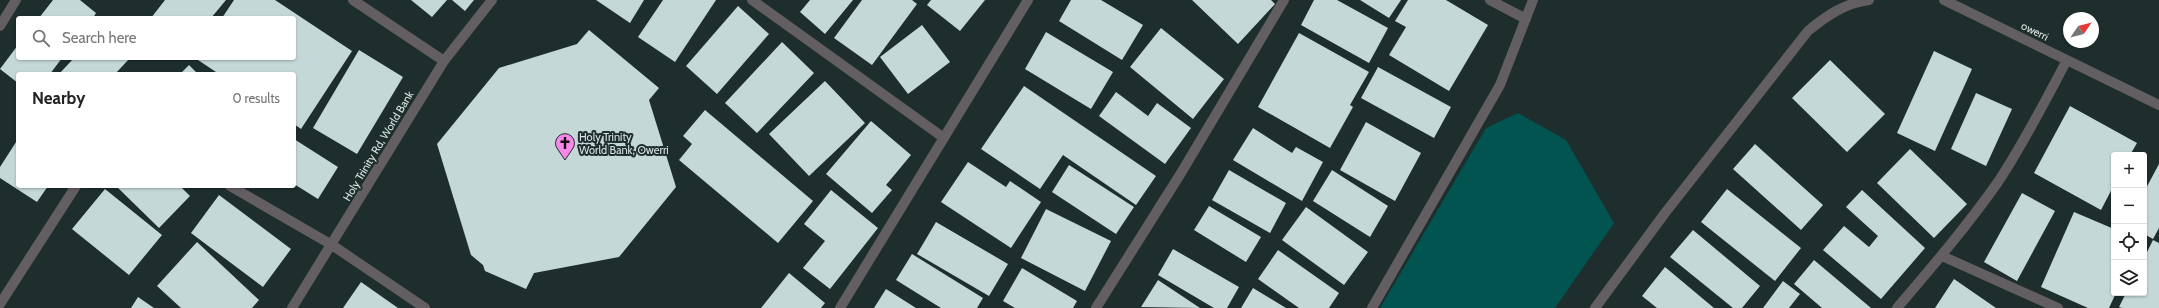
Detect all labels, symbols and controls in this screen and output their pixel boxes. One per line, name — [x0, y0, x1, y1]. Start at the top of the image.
north arrow — [2063, 12, 2099, 48]
search box — [16, 16, 296, 60]
street label: owerri — [2019, 18, 2051, 44]
icon: search — [30, 27, 52, 49]
text: Search here — [62, 29, 137, 47]
text: Nearby — [32, 88, 85, 108]
street label: Holy Trinity Rd, World Bank — [340, 88, 417, 204]
text: 0 results — [232, 90, 280, 106]
place label: Holy Trinity World Bank, Owerri — [579, 130, 669, 157]
church icon: Holy Trinity World Bank, Owerri — [554, 132, 576, 160]
map controls — [2111, 152, 2147, 296]
button: + — [2111, 152, 2147, 188]
button: − — [2111, 188, 2147, 224]
button: locate — [2111, 224, 2147, 260]
button: layers — [2111, 260, 2147, 296]

